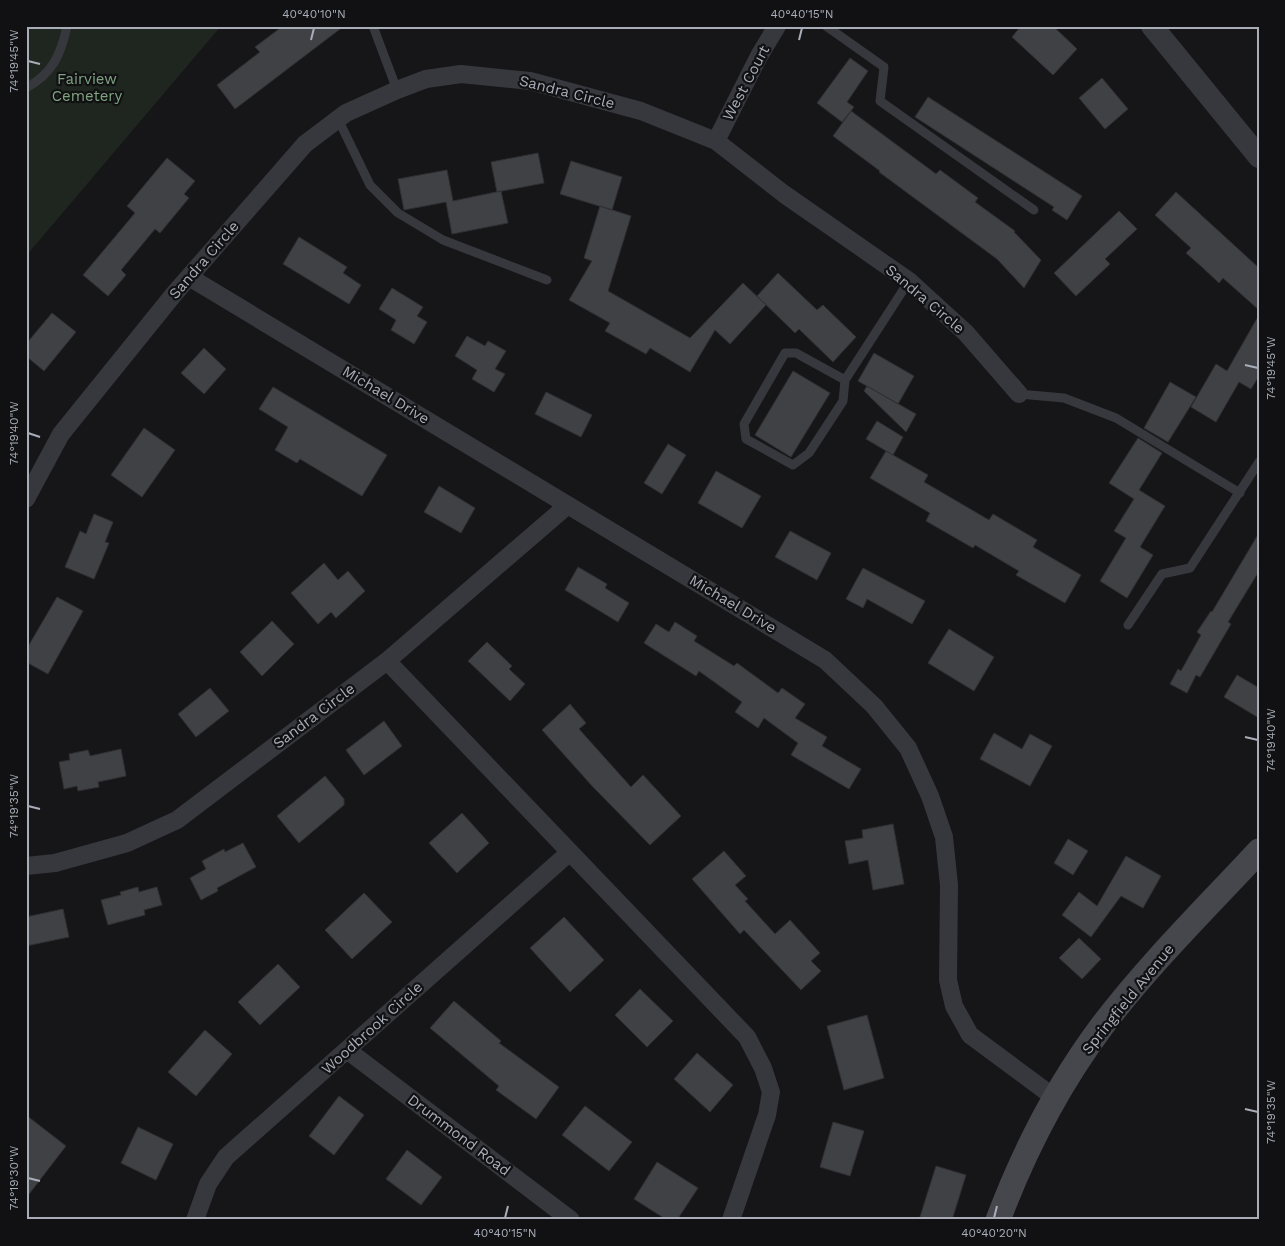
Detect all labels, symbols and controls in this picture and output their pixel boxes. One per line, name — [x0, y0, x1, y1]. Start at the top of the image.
text: 40°40'10"N — [282, 7, 346, 21]
text: 40°40'15"N — [771, 7, 833, 21]
text: 74°19'45"W — [7, 29, 21, 93]
street label: West Court — [719, 42, 774, 124]
park label: Fairview Cemetery — [52, 70, 122, 105]
street label: Sandra Circle — [517, 71, 617, 113]
street label: Sandra Circle — [165, 217, 243, 303]
street label: Sandra Circle — [882, 261, 968, 337]
text: 74°19'45"W — [1264, 336, 1278, 400]
street label: Michael Drive — [339, 362, 433, 428]
text: 74°19'40"W — [7, 401, 21, 465]
street label: Michael Drive — [686, 571, 780, 637]
street label: Sandra Circle — [270, 679, 358, 753]
text: 74°19'40"W — [1264, 708, 1278, 772]
text: 74°19'35"W — [7, 774, 21, 838]
street label: Springfield Avenue — [1078, 940, 1178, 1058]
street label: Woodbrook Circle — [318, 978, 426, 1078]
text: 74°19'35"W — [1264, 1080, 1278, 1144]
street label: Drummond Road — [404, 1090, 514, 1180]
text: 74°19'30"W — [7, 1145, 21, 1210]
text: 40°40'15"N — [474, 1226, 536, 1240]
text: 40°40'20"N — [961, 1226, 1027, 1240]

